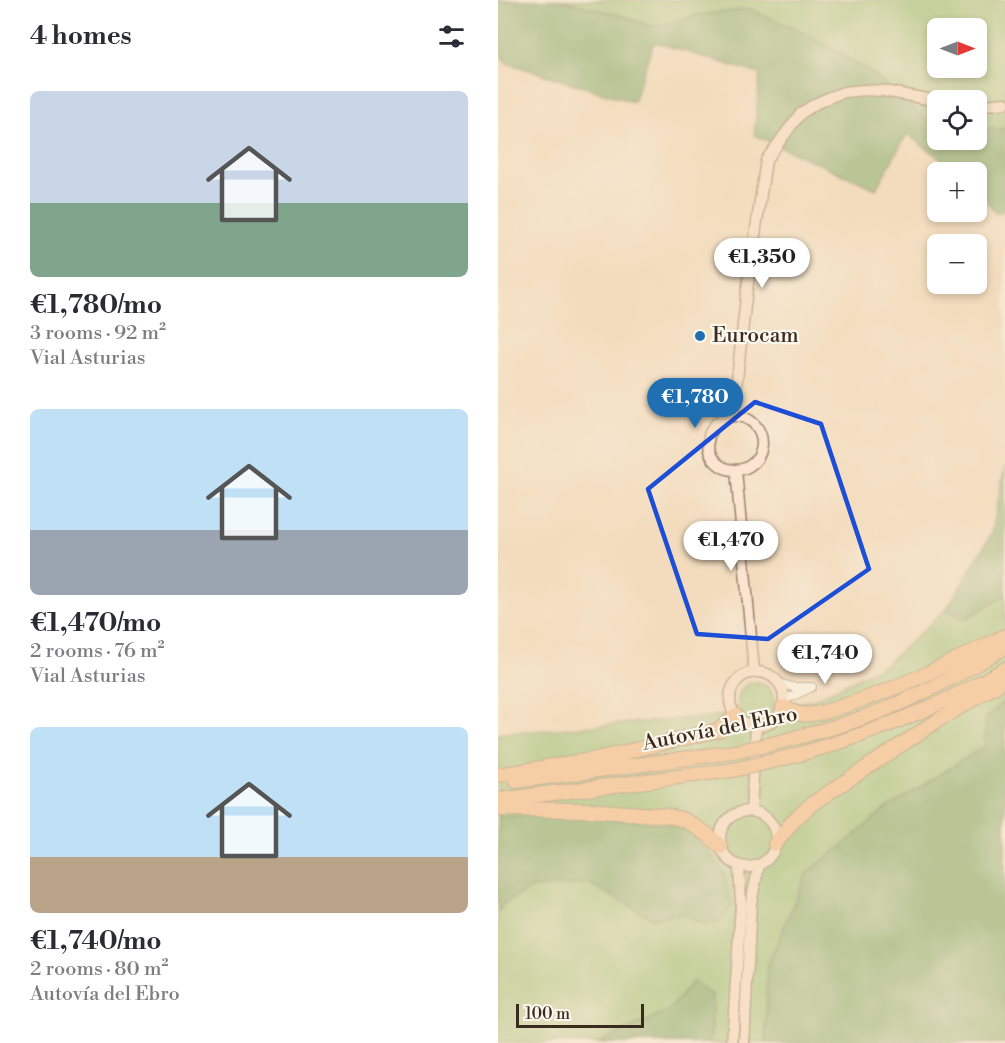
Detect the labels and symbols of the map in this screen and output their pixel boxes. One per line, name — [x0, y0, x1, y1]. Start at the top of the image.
north arrow — [927, 18, 987, 78]
pin: €1,350 — [713, 238, 811, 289]
place label: Eurocam — [712, 323, 799, 349]
marker: Eurocam — [693, 329, 707, 343]
pin: €1,780 — [646, 378, 744, 429]
pin: €1,470 — [682, 521, 780, 572]
pin: €1,740 — [776, 634, 874, 685]
street label: Autovía del Ebro — [639, 701, 800, 757]
scale bar — [516, 1001, 644, 1028]

